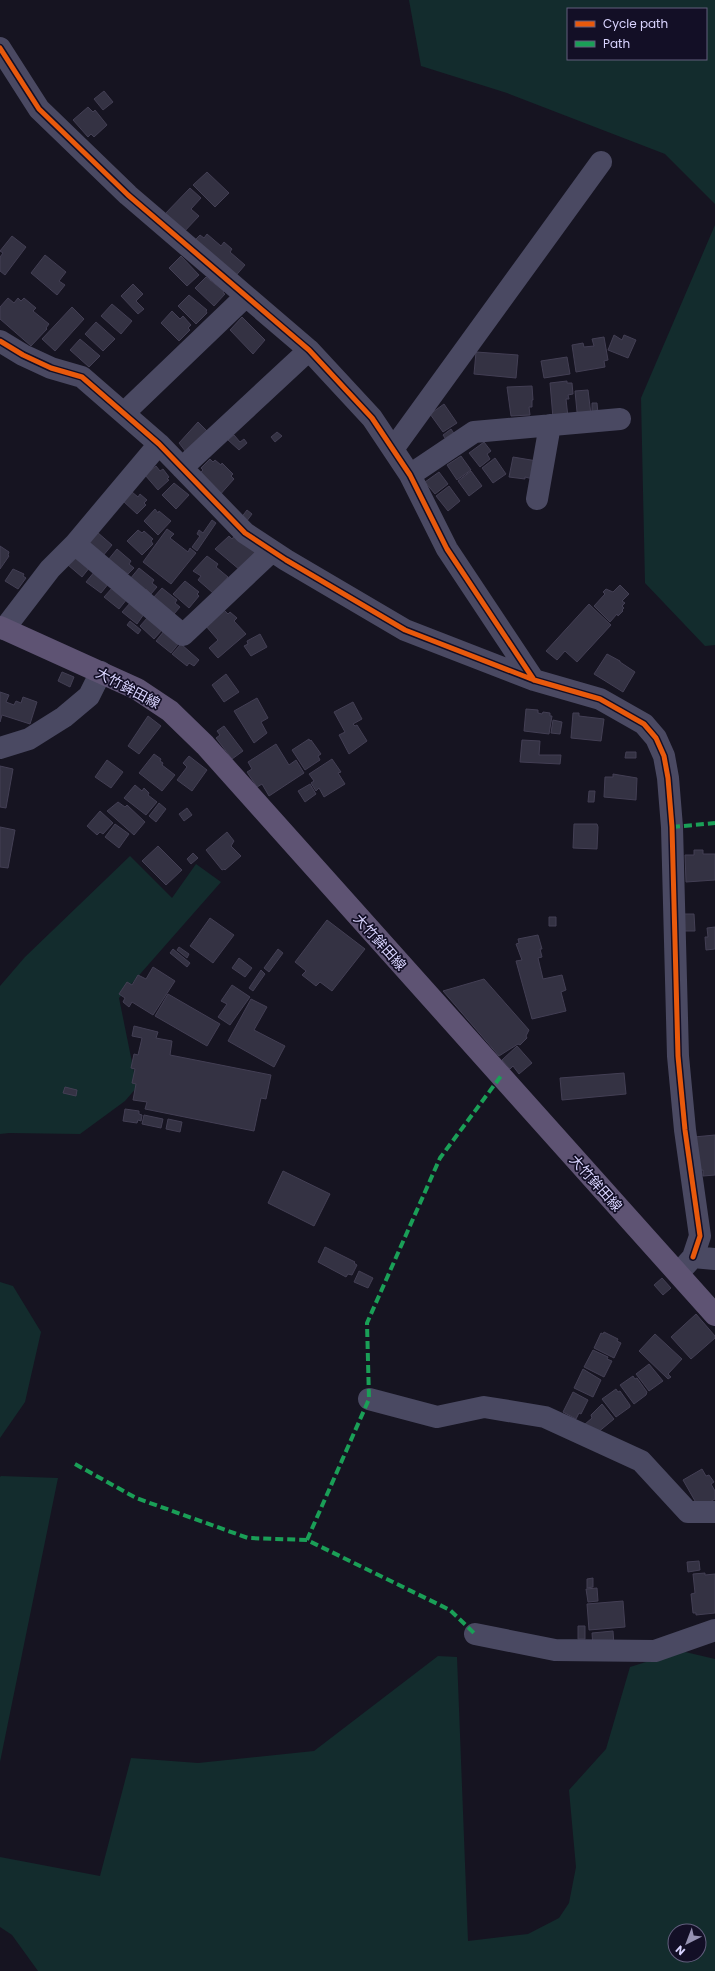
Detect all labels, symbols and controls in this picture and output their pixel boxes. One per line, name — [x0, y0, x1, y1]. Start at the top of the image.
legend — [567, 8, 707, 60]
text: Cycle path — [603, 15, 668, 32]
text: Path — [603, 35, 630, 52]
street label: 大竹鉾田線 — [92, 663, 164, 713]
street label: 大竹鉾田線 — [349, 909, 411, 975]
street label: 大竹鉾田線 — [565, 1150, 627, 1216]
north arrow — [667, 1923, 707, 1963]
text: N — [672, 1942, 689, 1959]

